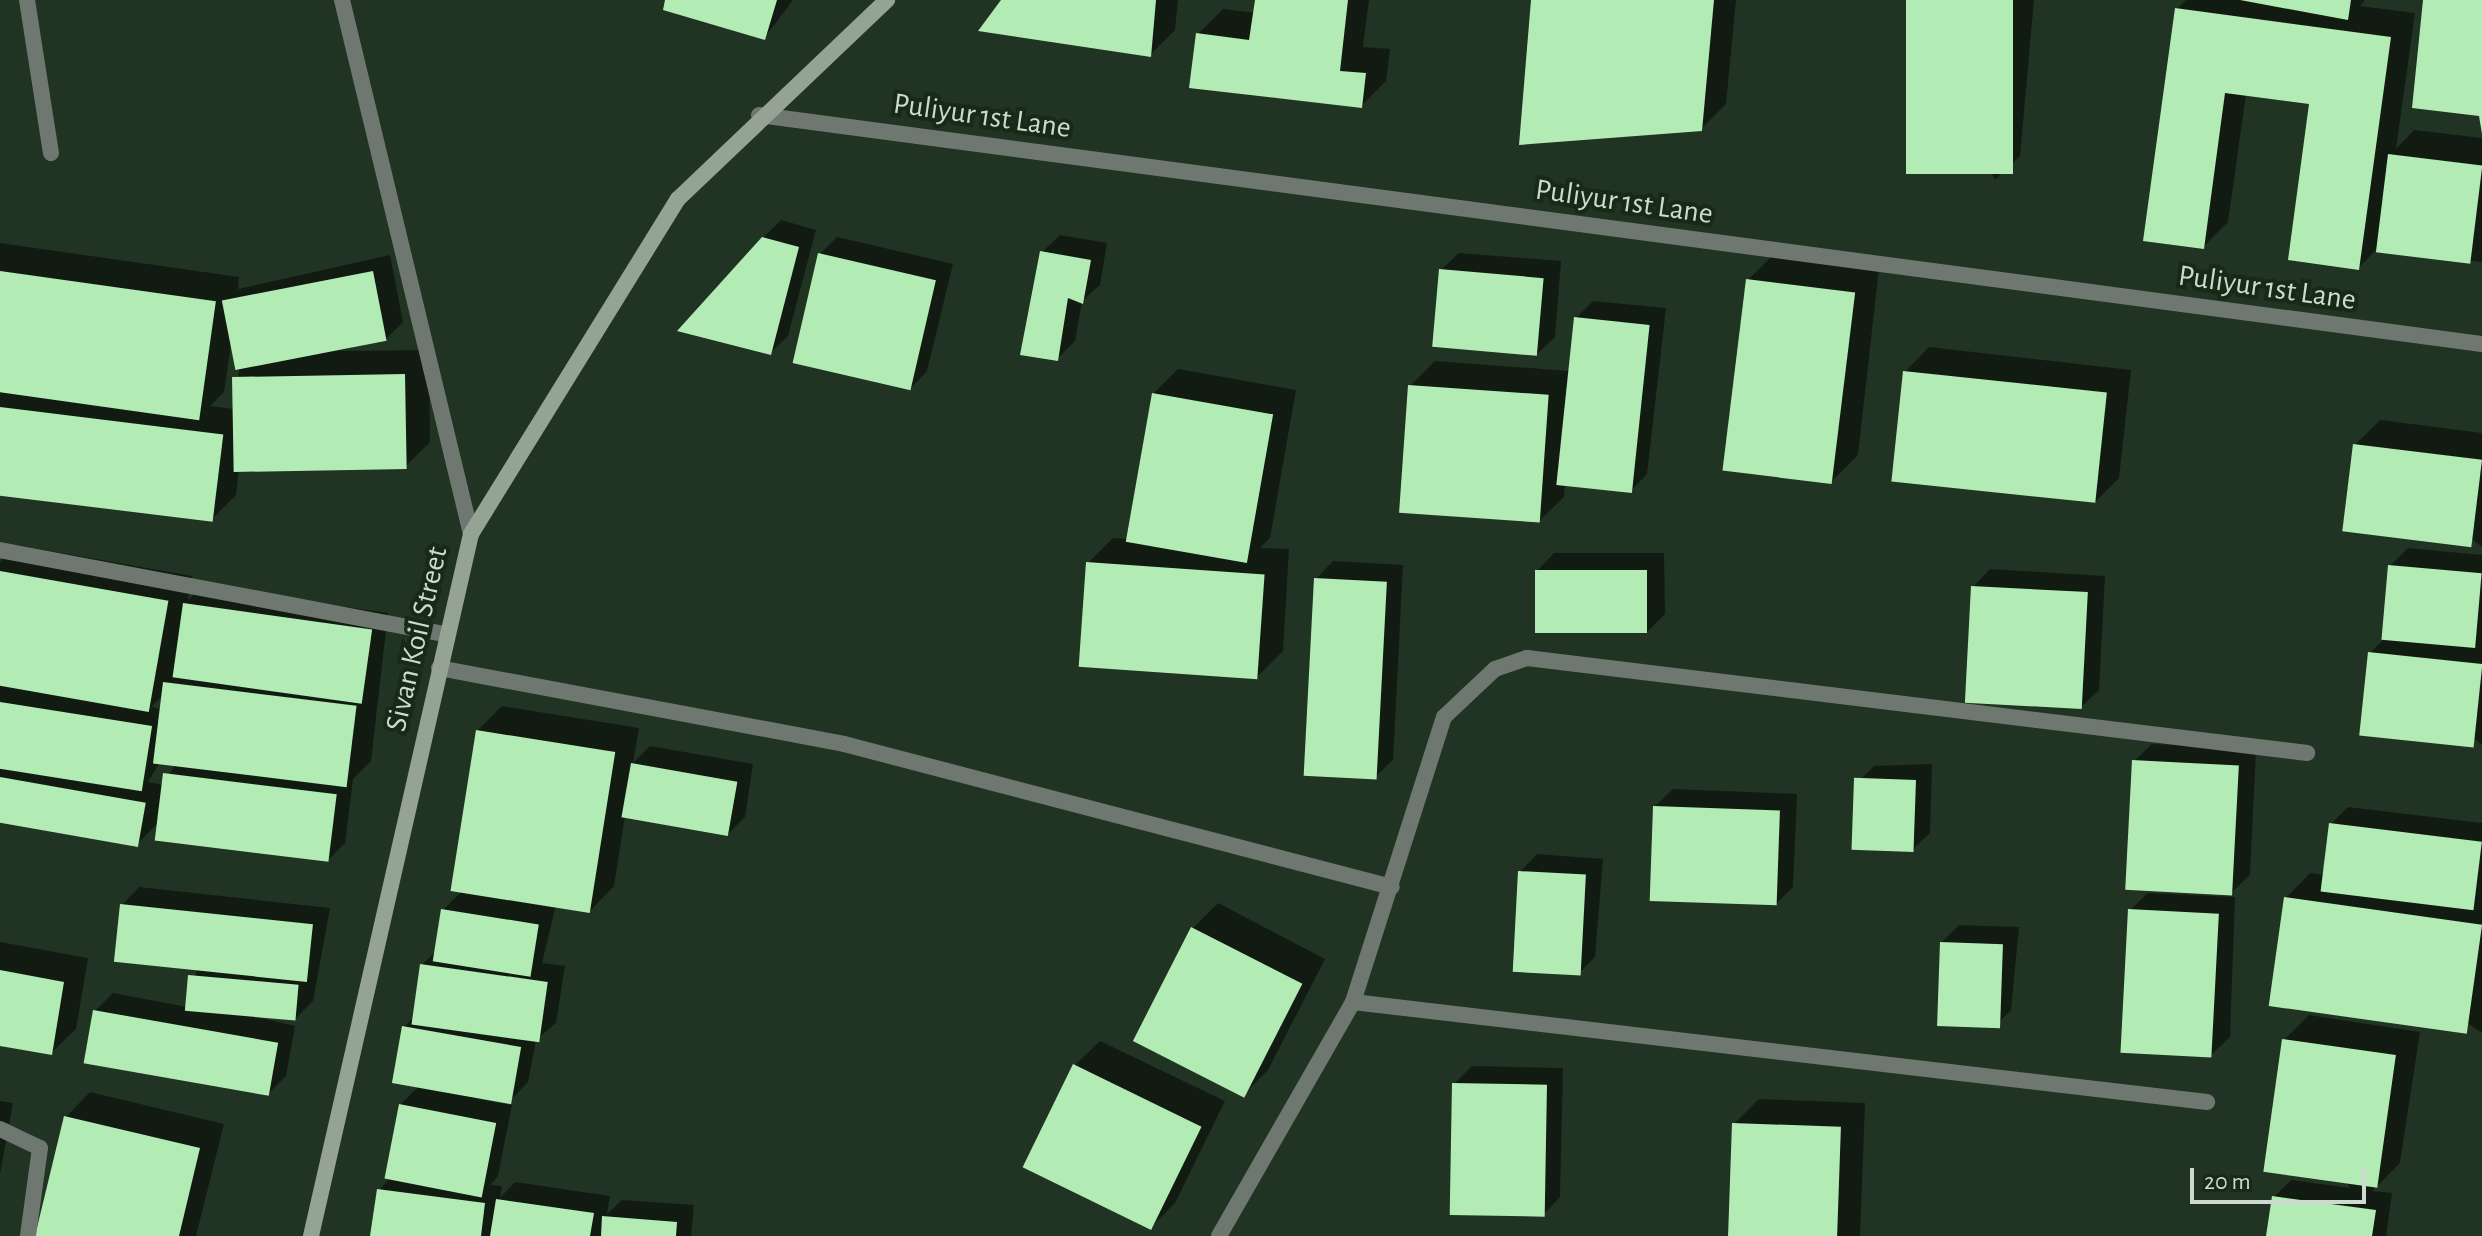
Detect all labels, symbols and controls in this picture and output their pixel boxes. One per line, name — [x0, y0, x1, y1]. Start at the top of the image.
street label: Puliyur 1st Lane — [891, 86, 1073, 146]
street label: Puliyur 1st Lane — [1533, 172, 1715, 232]
street label: Puliyur 1st Lane — [2176, 258, 2358, 318]
street label: Sivan Koil Street — [378, 543, 456, 735]
scale bar — [2194, 1152, 2370, 1202]
text: 20 m — [2204, 1170, 2251, 1194]

